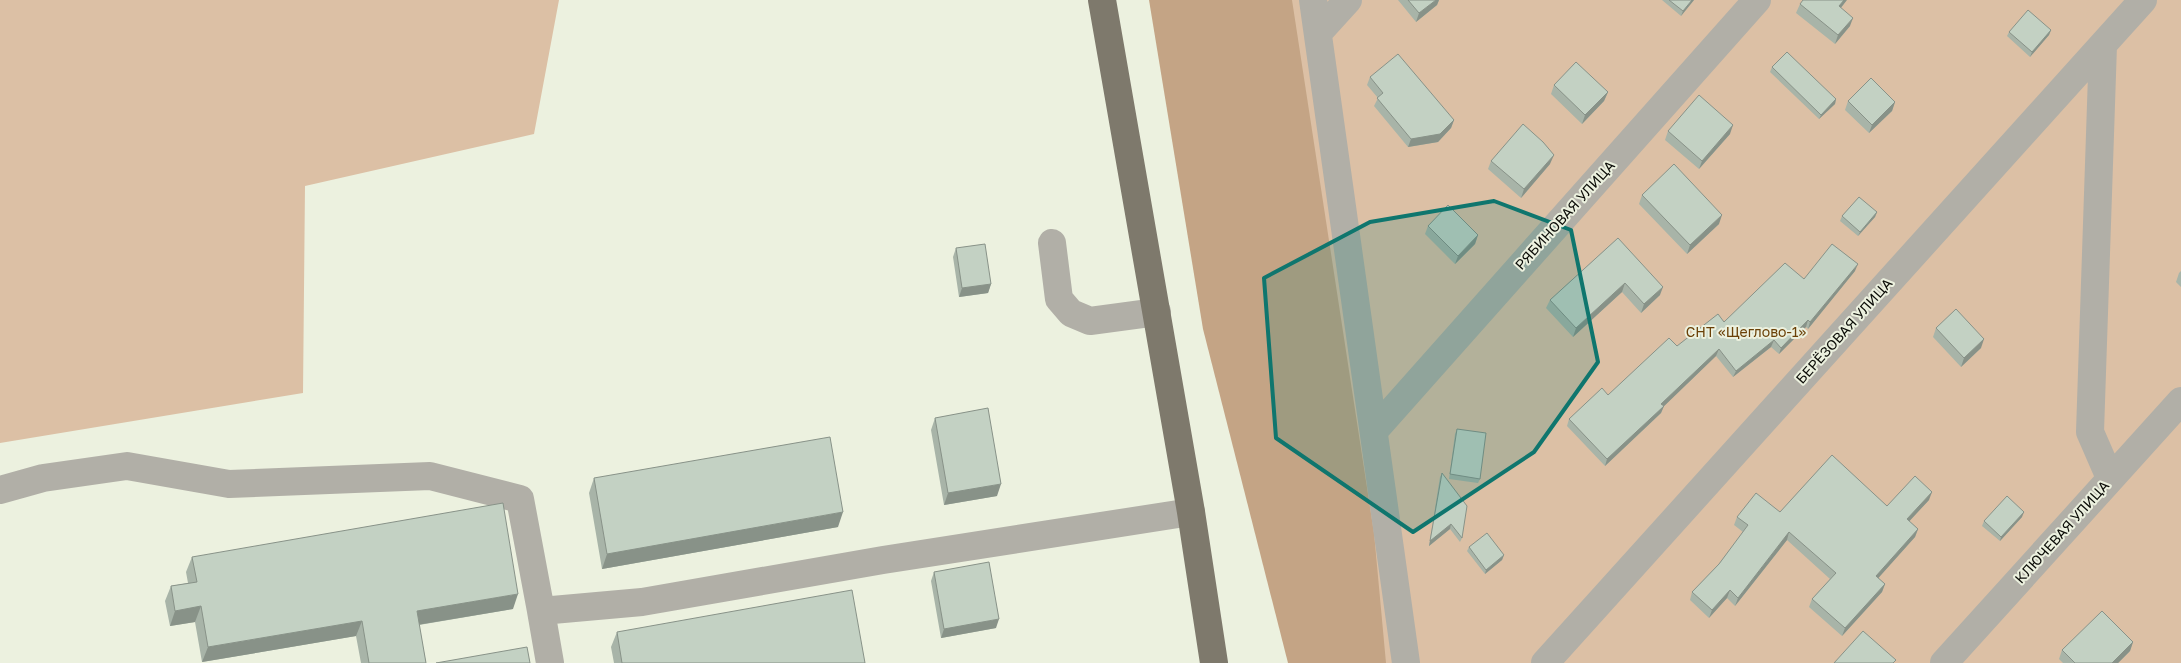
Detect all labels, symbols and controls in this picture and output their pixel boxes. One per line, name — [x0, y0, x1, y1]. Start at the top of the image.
street label: РЯБИНОВАЯ УЛИЦА — [1511, 156, 1619, 273]
street label: БЕРЁЗОВАЯ УЛИЦА — [1792, 274, 1896, 387]
park label: СНТ «Щеглово-1» — [1686, 323, 1807, 340]
street label: КЛЮЧЕВАЯ УЛИЦА — [2011, 476, 2113, 587]

